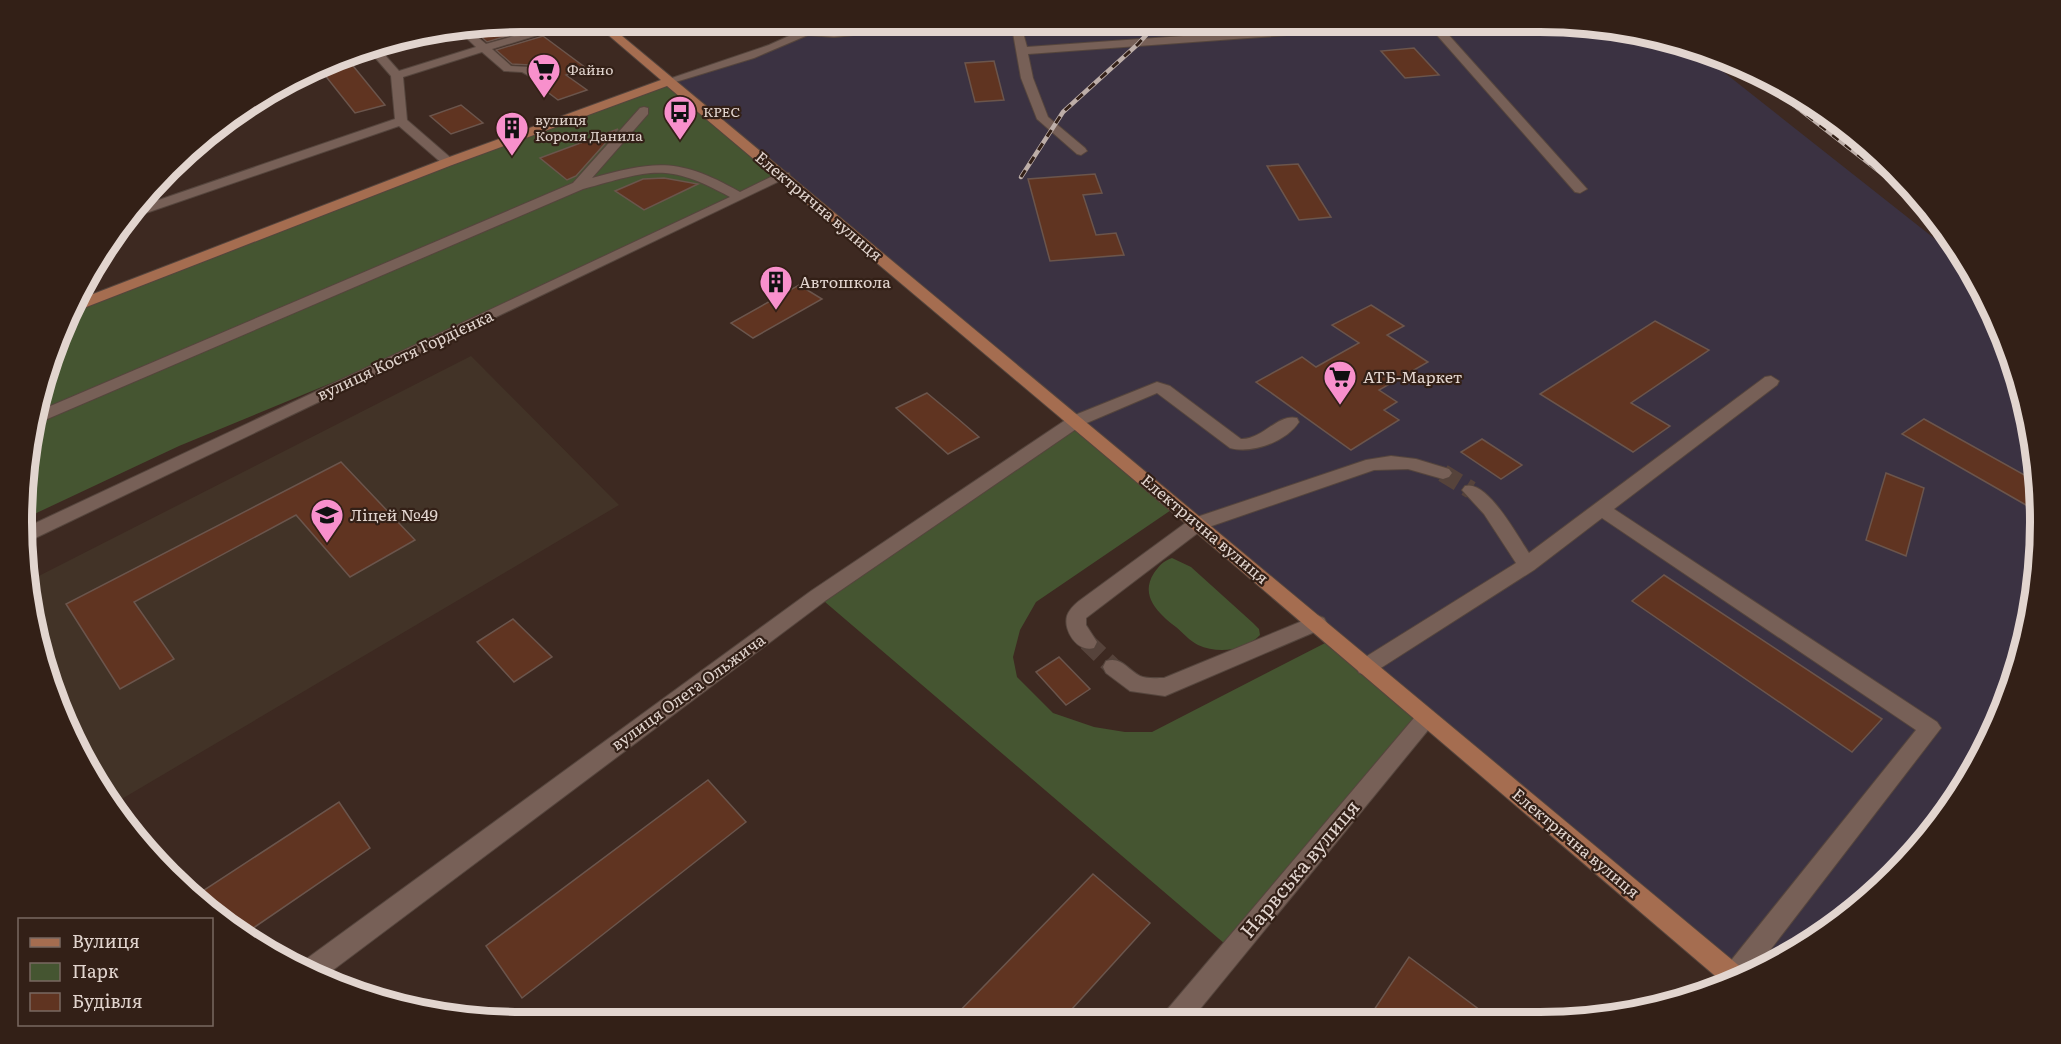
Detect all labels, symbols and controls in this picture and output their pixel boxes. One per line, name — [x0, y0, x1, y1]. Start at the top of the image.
supermarket icon: Файно — [526, 52, 562, 99]
place label: Файно — [567, 59, 613, 79]
bus stop icon: КРЕС — [662, 94, 698, 141]
place label: КРЕС — [703, 101, 740, 121]
place label: вулиця Короля Данила — [535, 109, 643, 145]
building icon: вулиця Короля Данила — [494, 110, 530, 157]
street label: Електрична вулиця — [751, 145, 888, 266]
building icon: Автошкола — [758, 264, 794, 311]
place label: Автошкола — [799, 269, 891, 293]
street label: вулиця Костя Гордієнка — [312, 302, 497, 406]
supermarket icon: АТБ-Маркет — [1322, 359, 1358, 406]
place label: АТБ-Маркет — [1363, 364, 1462, 388]
street label: Електрична вулиця — [1137, 468, 1274, 589]
school or university icon: Ліцей №49 — [309, 497, 345, 544]
place label: Ліцей №49 — [350, 502, 438, 526]
street label: вулиця Олега Ольжича — [605, 627, 770, 755]
street label: Електрична вулиця — [1508, 782, 1645, 903]
street label: Нарвська вулиця — [1232, 792, 1365, 943]
legend — [18, 918, 213, 1026]
text: Вулиця — [72, 927, 140, 954]
text: Парк — [72, 957, 119, 984]
text: Будівля — [72, 987, 143, 1014]

